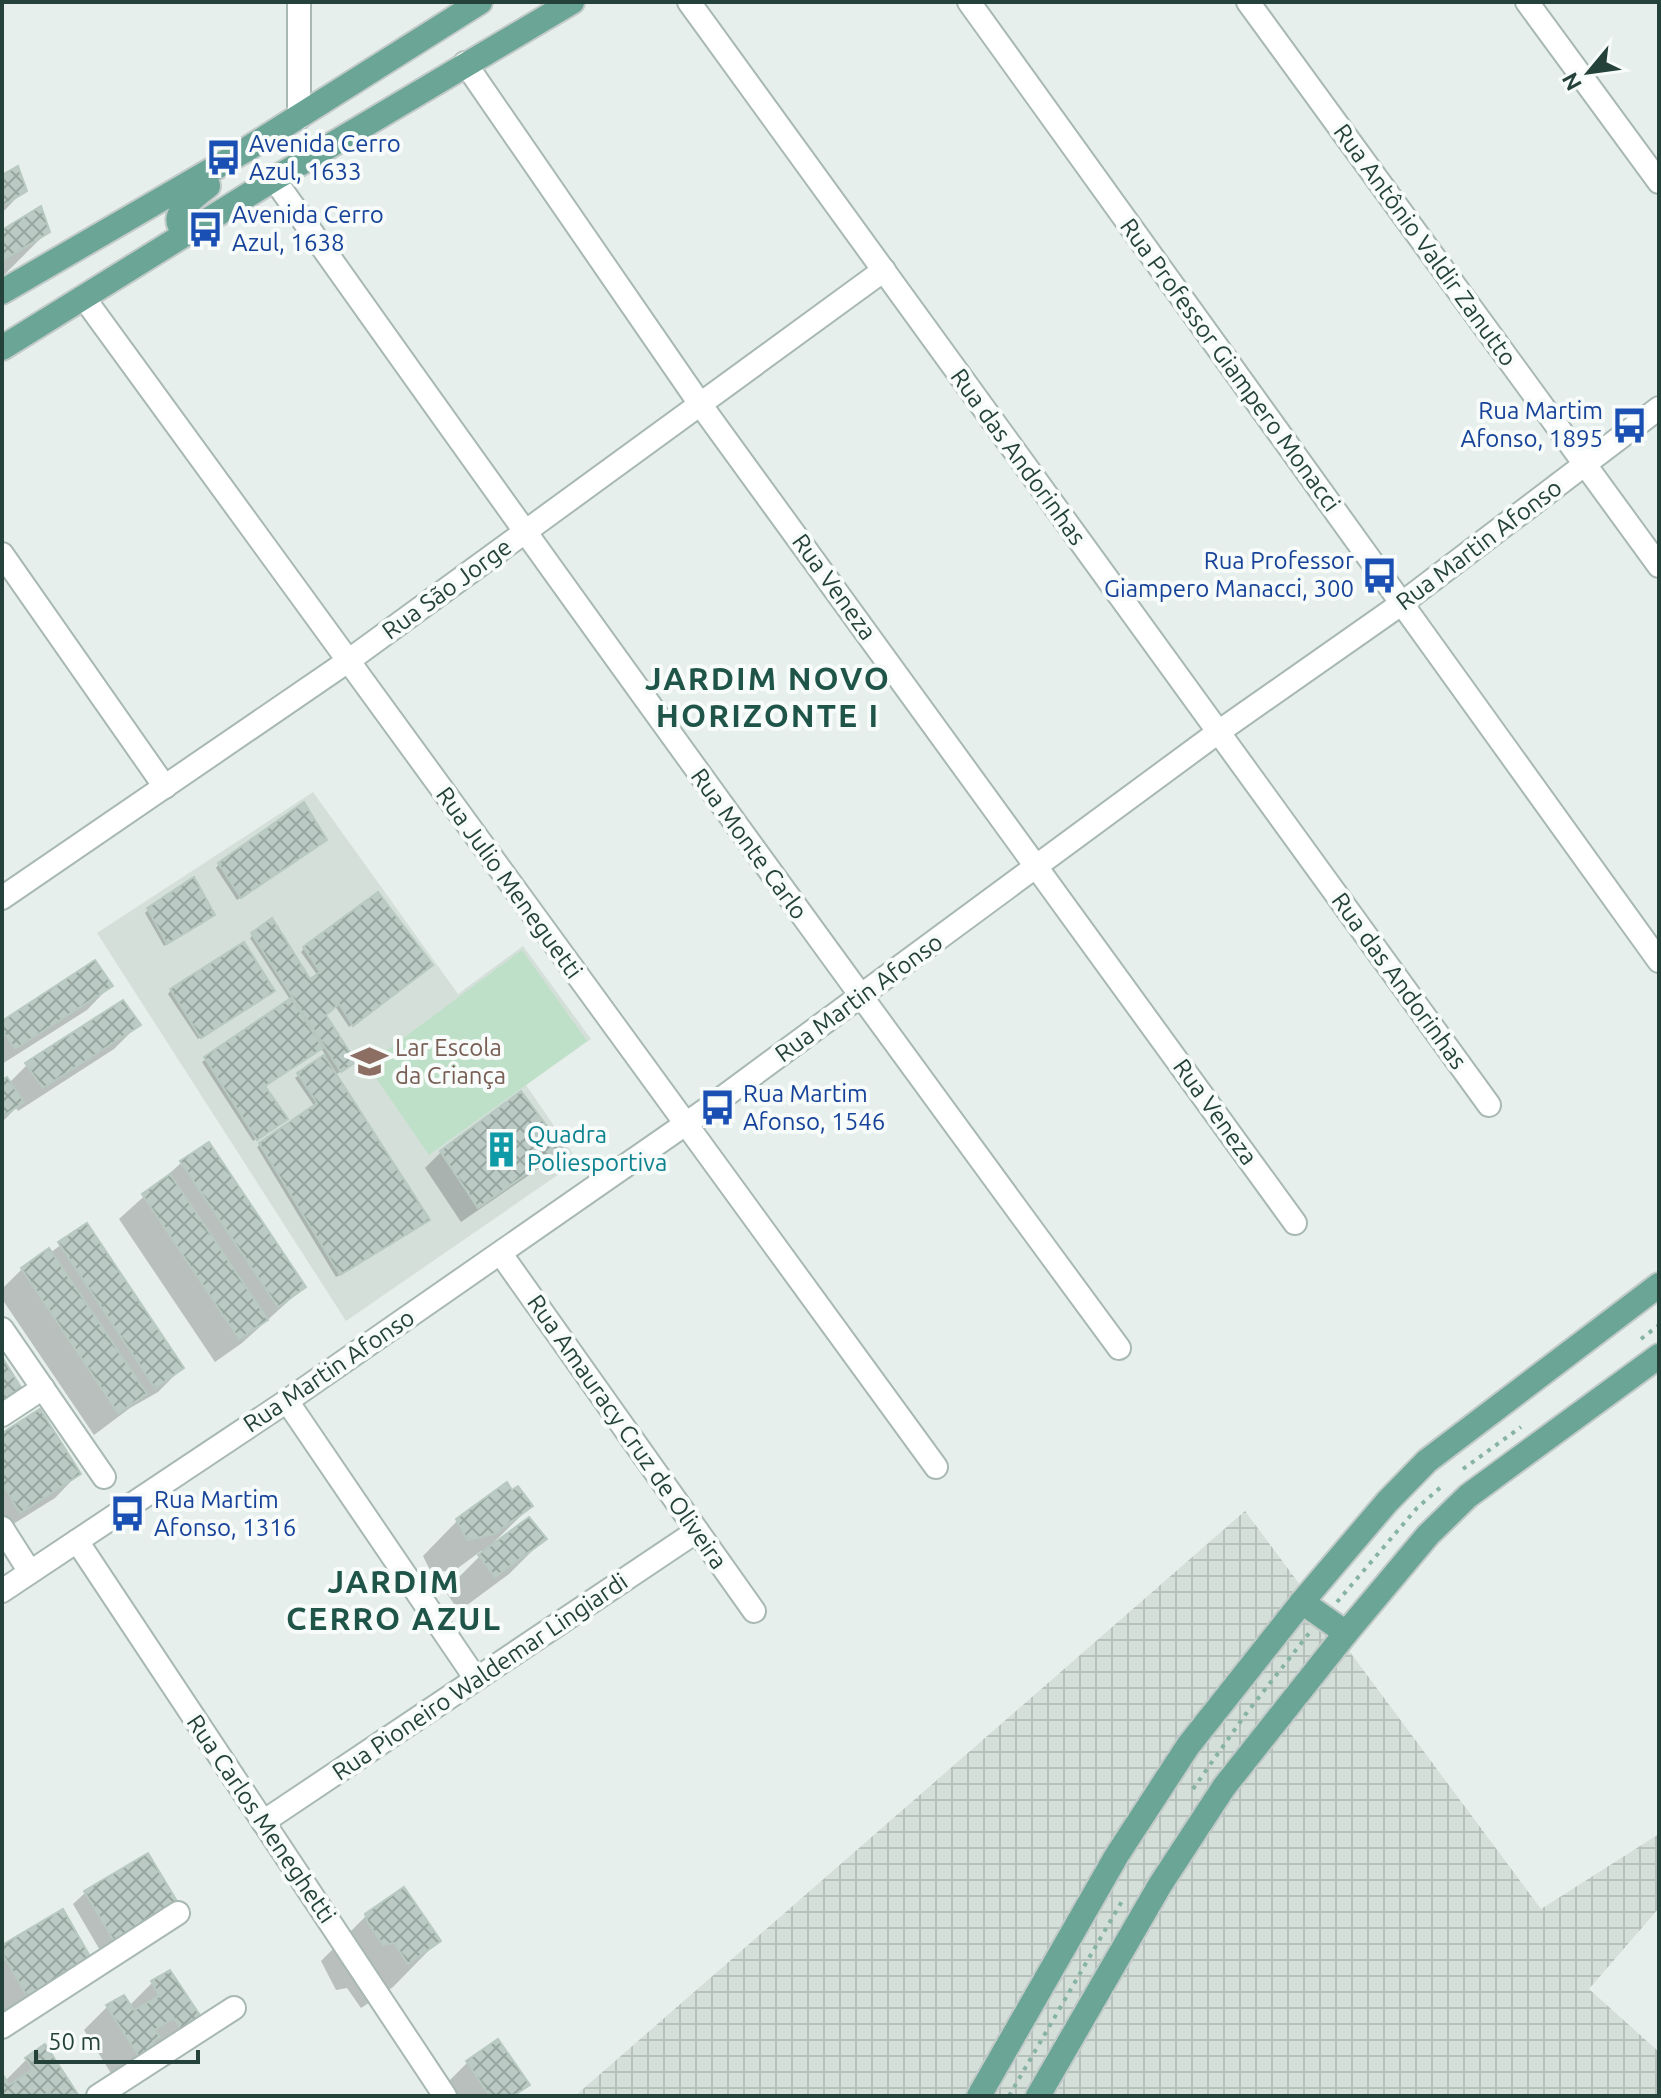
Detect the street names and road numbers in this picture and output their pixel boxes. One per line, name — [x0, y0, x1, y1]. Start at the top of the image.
street label: Rua Antônio Valdir Zanutto — [1329, 118, 1522, 371]
street label: Rua Professor Giampero Monacci — [1115, 213, 1346, 516]
street label: Rua das Andorinhas — [945, 363, 1091, 550]
street label: Rua Martin Afonso — [1391, 474, 1567, 616]
street label: Rua Veneza — [787, 528, 882, 645]
street label: Rua São Jorge — [377, 533, 517, 644]
street label: Rua Monte Carlo — [686, 763, 813, 924]
street label: Rua Julio Meneguetti — [431, 782, 588, 984]
street label: Rua das Andorinhas — [1326, 887, 1472, 1074]
street label: Rua Martin Afonso — [770, 928, 948, 1067]
street label: Rua Veneza — [1168, 1053, 1263, 1170]
street label: Rua Amauracy Cruz de Oliveira — [522, 1289, 733, 1574]
street label: Rua Martin Afonso — [238, 1303, 419, 1438]
street label: Rua Pioneiro Waldemar Lingiardi — [327, 1568, 632, 1786]
street label: Rua Carlos Meneghetti — [182, 1709, 341, 1928]

